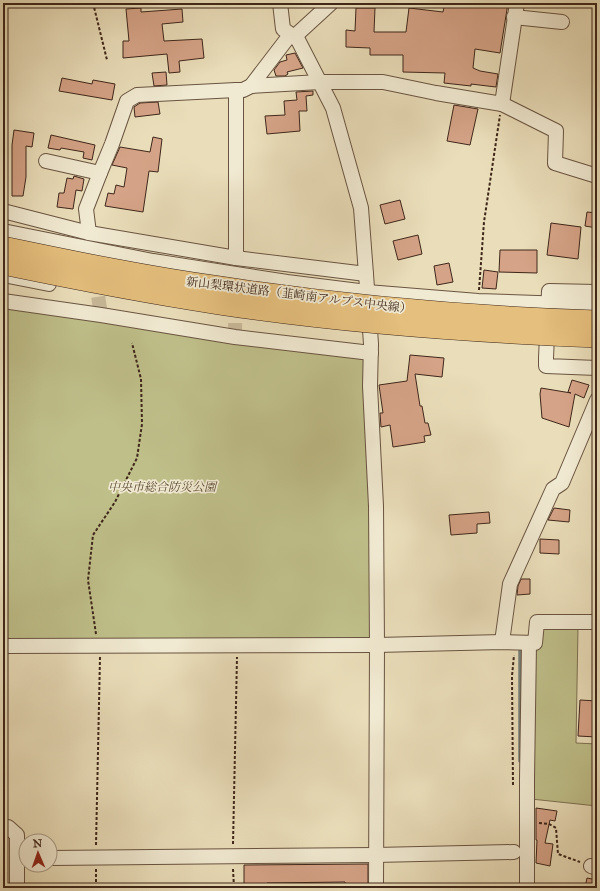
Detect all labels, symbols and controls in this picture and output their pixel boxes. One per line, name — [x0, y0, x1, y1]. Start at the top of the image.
street label: 新山梨環状道路（韮崎南アルプス中央線） — [185, 274, 413, 316]
park label: 中央市総合防災公園 — [108, 480, 218, 494]
north arrow — [18, 833, 58, 873]
text: N — [33, 837, 43, 850]

